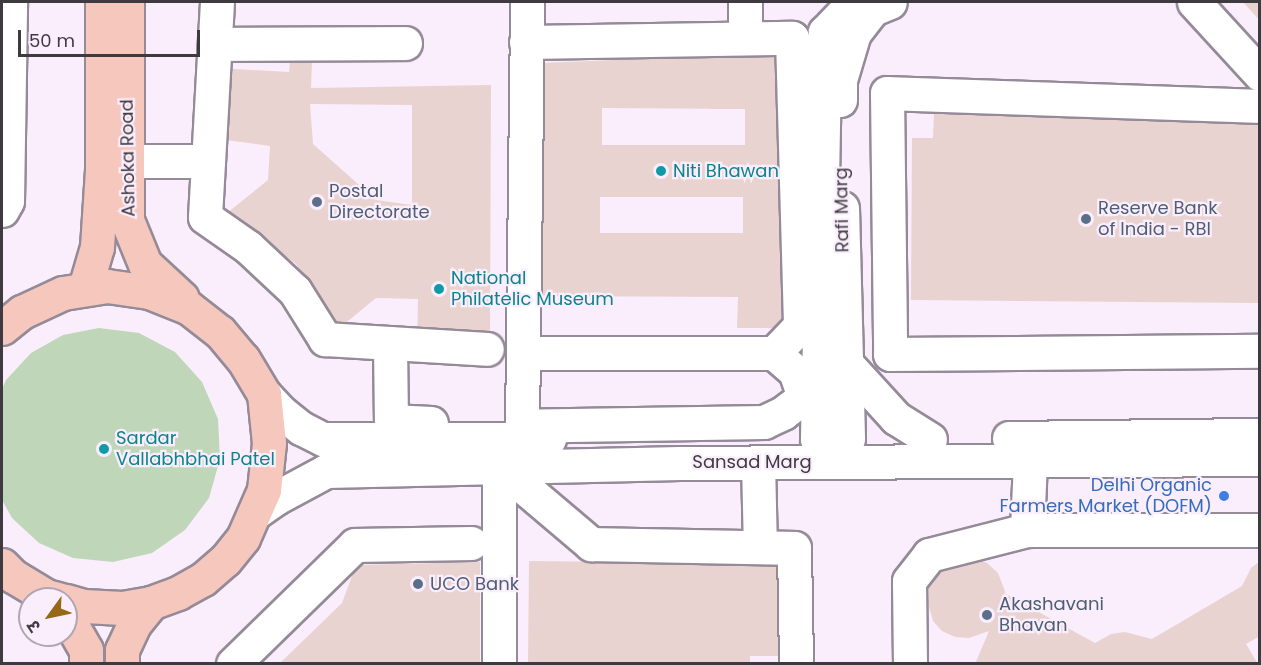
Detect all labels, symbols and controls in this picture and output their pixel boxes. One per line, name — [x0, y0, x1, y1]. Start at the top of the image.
scale bar — [21, 18, 202, 56]
text: 50 m — [29, 28, 75, 53]
street label: Ashoka Road — [116, 99, 140, 217]
place label: Niti Bhawan — [673, 160, 779, 182]
marker: Niti Bhawan — [654, 164, 668, 178]
street label: Rafi Marg — [830, 167, 854, 253]
place label: Postal Directorate — [329, 181, 430, 224]
marker: Postal Directorate — [310, 195, 324, 209]
place label: Reserve Bank of India - RBI — [1098, 198, 1217, 240]
marker: Reserve Bank of India - RBI — [1079, 212, 1093, 226]
place label: National Philatelic Museum — [451, 268, 614, 310]
marker: National Philatelic Museum — [432, 282, 446, 296]
place label: Sardar Vallabhbhai Patel — [116, 428, 275, 470]
marker: Sardar Vallabhbhai Patel — [97, 442, 111, 456]
street label: Sansad Marg — [692, 451, 812, 473]
place label: Delhi Organic Farmers Market (DOFM) — [999, 475, 1212, 518]
marker: Delhi Organic Farmers Market (DOFM) — [1217, 489, 1231, 503]
place label: UCO Bank — [430, 573, 519, 595]
marker: UCO Bank — [411, 577, 425, 591]
north arrow — [18, 587, 78, 647]
place label: Akashavani Bhavan — [999, 594, 1104, 636]
marker: Akashavani Bhavan — [980, 608, 994, 622]
text: उ — [22, 616, 46, 636]

